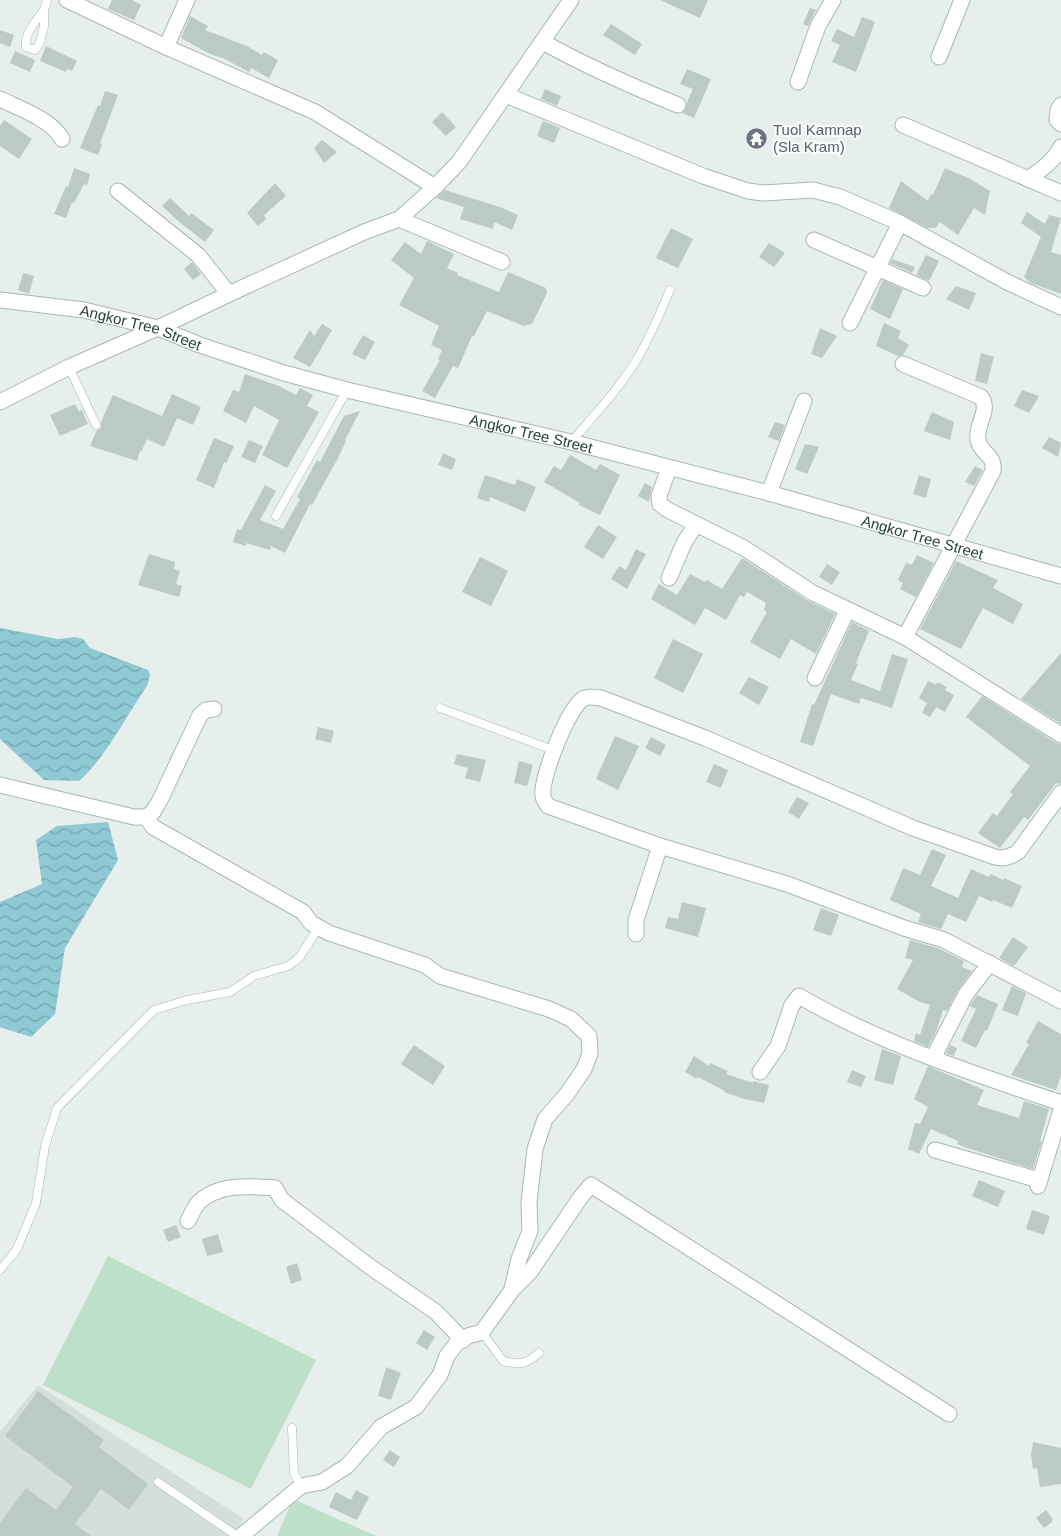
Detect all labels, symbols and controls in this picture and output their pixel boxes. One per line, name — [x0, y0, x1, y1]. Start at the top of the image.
place label: Tuol Kamnap (Sla Kram) — [773, 121, 862, 155]
temple icon: Tuol Kamnap (Sla Kram) — [745, 126, 769, 150]
street label: Angkor Tree Street — [79, 301, 205, 354]
street label: Angkor Tree Street — [468, 410, 595, 456]
street label: Angkor Tree Street — [860, 511, 986, 562]

